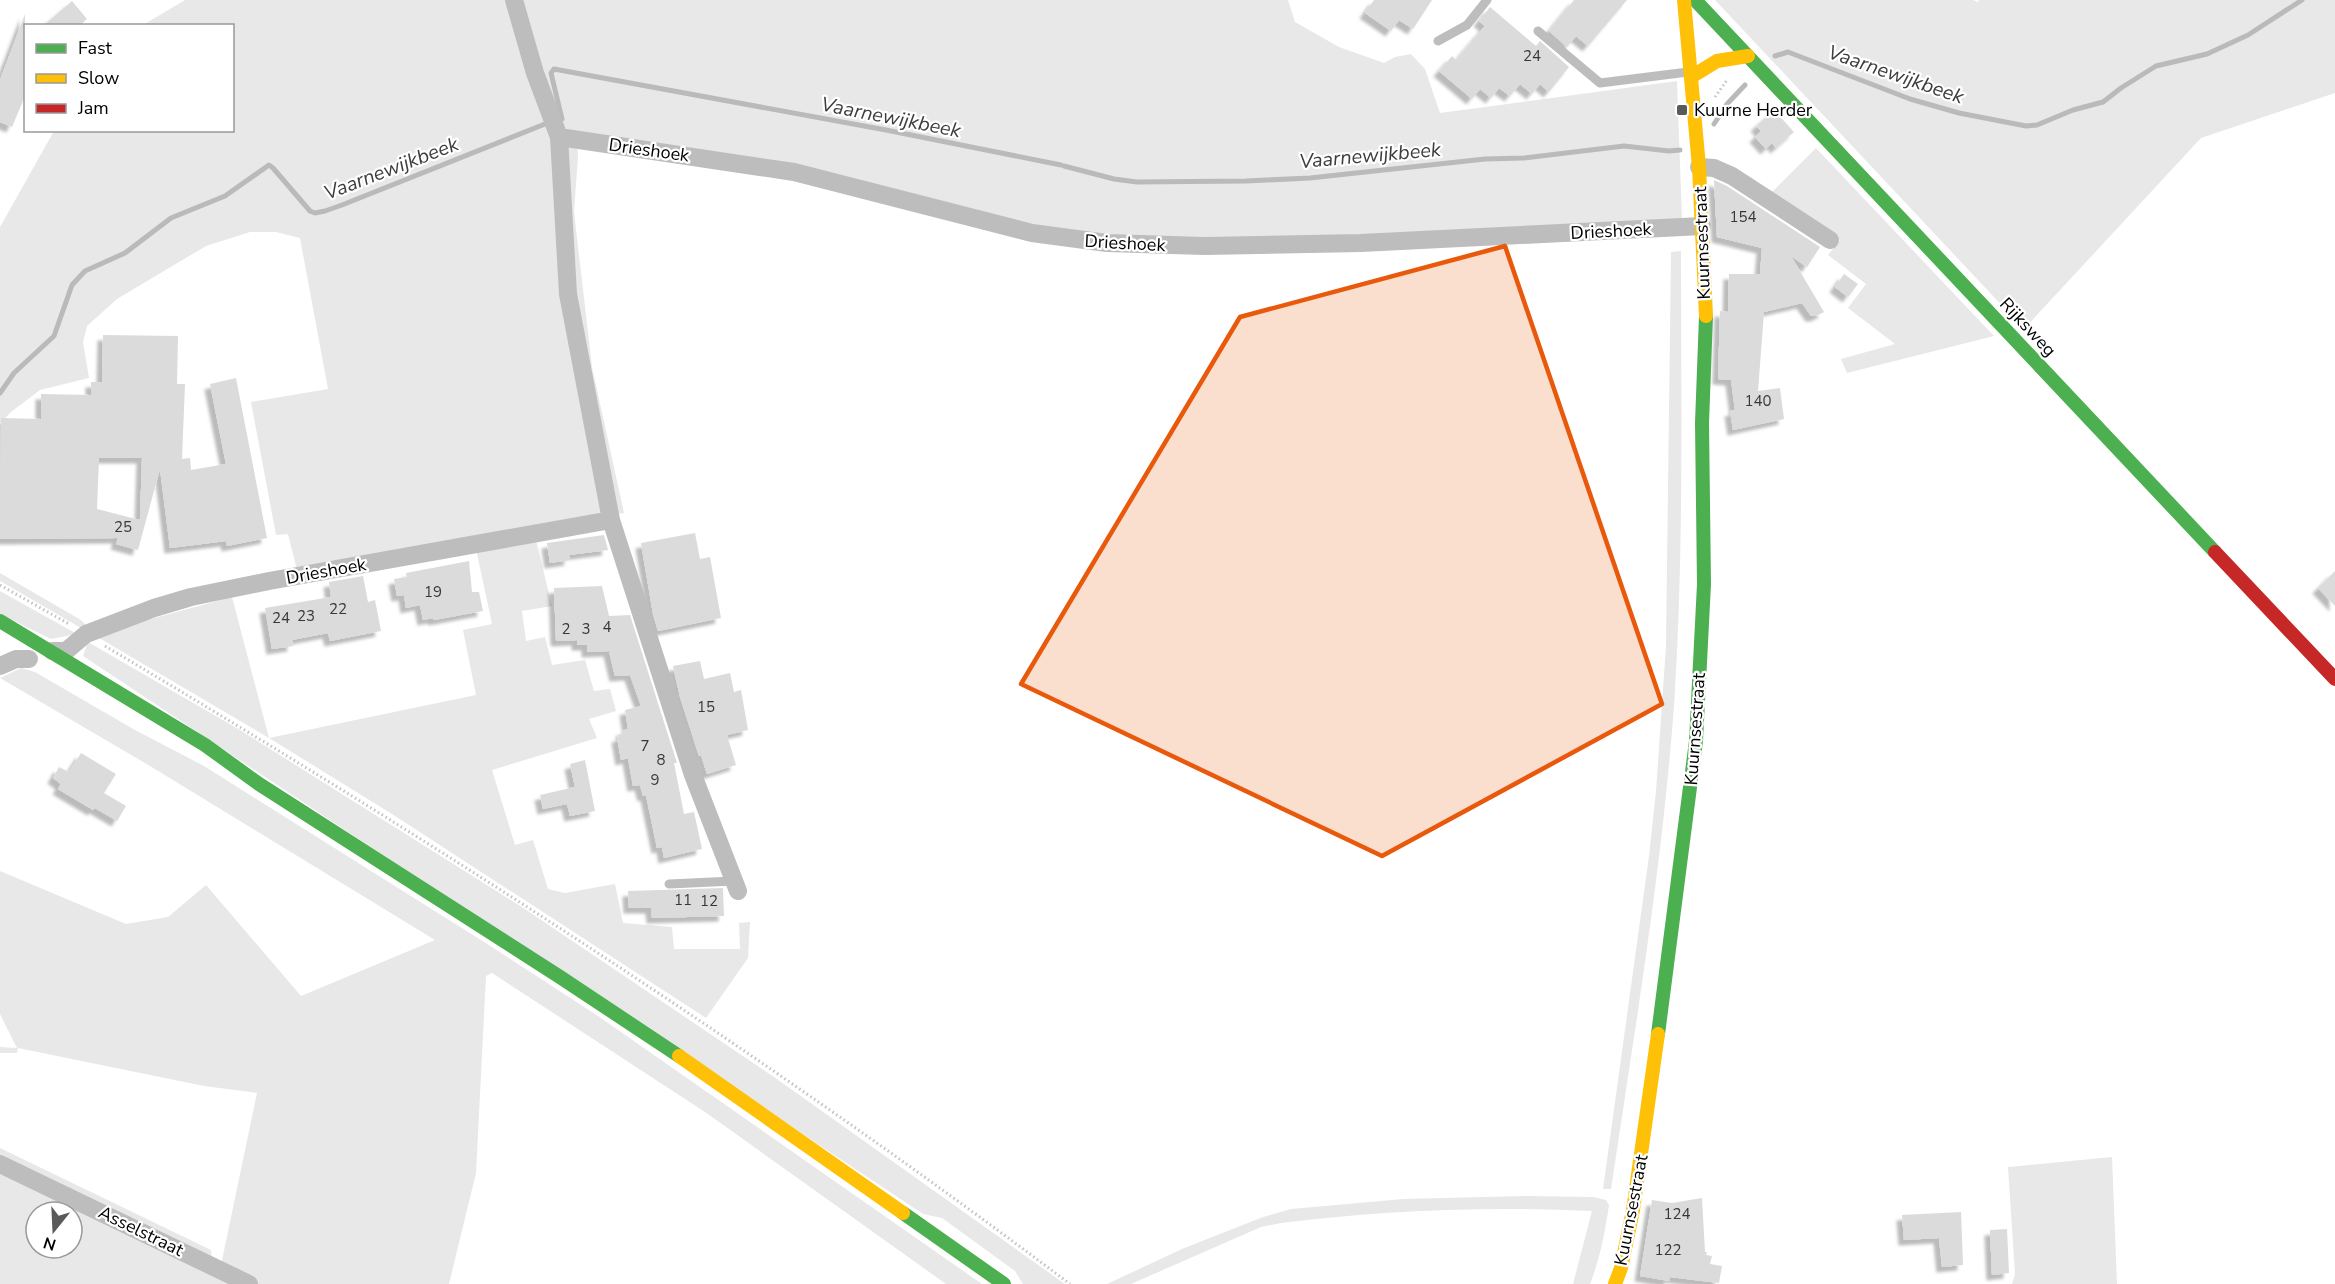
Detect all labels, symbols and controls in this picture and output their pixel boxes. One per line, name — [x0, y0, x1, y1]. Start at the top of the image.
legend — [24, 24, 234, 132]
text: Fast — [78, 36, 113, 60]
water label: Vaarnewijkbeek — [1824, 39, 1968, 111]
house number: 24 — [1523, 46, 1541, 66]
text: Slow — [78, 66, 119, 90]
water label: Vaarnewijkbeek — [819, 91, 964, 144]
text: Jam — [77, 96, 109, 120]
place label: Kuurne Herder — [1694, 98, 1813, 122]
marker: Kuurne Herder — [1675, 103, 1689, 117]
water label: Vaarnewijkbeek — [320, 130, 463, 207]
street label: Drieshoek — [607, 132, 692, 168]
water label: Vaarnewijkbeek — [1298, 136, 1443, 175]
street label: Kuurnsestraat — [1688, 186, 1716, 300]
house number: 154 — [1729, 207, 1757, 227]
street label: Drieshoek — [1570, 217, 1653, 245]
street label: Drieshoek — [1084, 229, 1167, 257]
street label: Rijksweg — [1994, 292, 2062, 362]
house number: 140 — [1744, 391, 1772, 411]
house number: 25 — [114, 517, 132, 537]
street label: Drieshoek — [284, 552, 369, 590]
house number: 19 — [424, 582, 442, 602]
house number: 22 — [329, 599, 347, 619]
house number: 23 — [297, 606, 315, 626]
house number: 24 — [272, 608, 290, 628]
house number: 4 — [602, 617, 612, 637]
house number: 2 — [561, 619, 571, 639]
house number: 3 — [581, 619, 591, 639]
street label: Kuurnsestraat — [1679, 671, 1711, 786]
house number: 15 — [697, 697, 715, 717]
house number: 7 — [640, 736, 650, 756]
house number: 8 — [656, 750, 666, 770]
house number: 9 — [650, 770, 660, 790]
house number: 11 — [674, 890, 692, 910]
house number: 12 — [700, 891, 718, 911]
street label: Kuurnsestraat — [1608, 1152, 1654, 1268]
north arrow — [24, 1200, 84, 1260]
street label: Asselstraat — [95, 1200, 188, 1262]
house number: 124 — [1663, 1204, 1691, 1224]
text: N — [41, 1231, 59, 1256]
house number: 122 — [1654, 1240, 1682, 1260]

